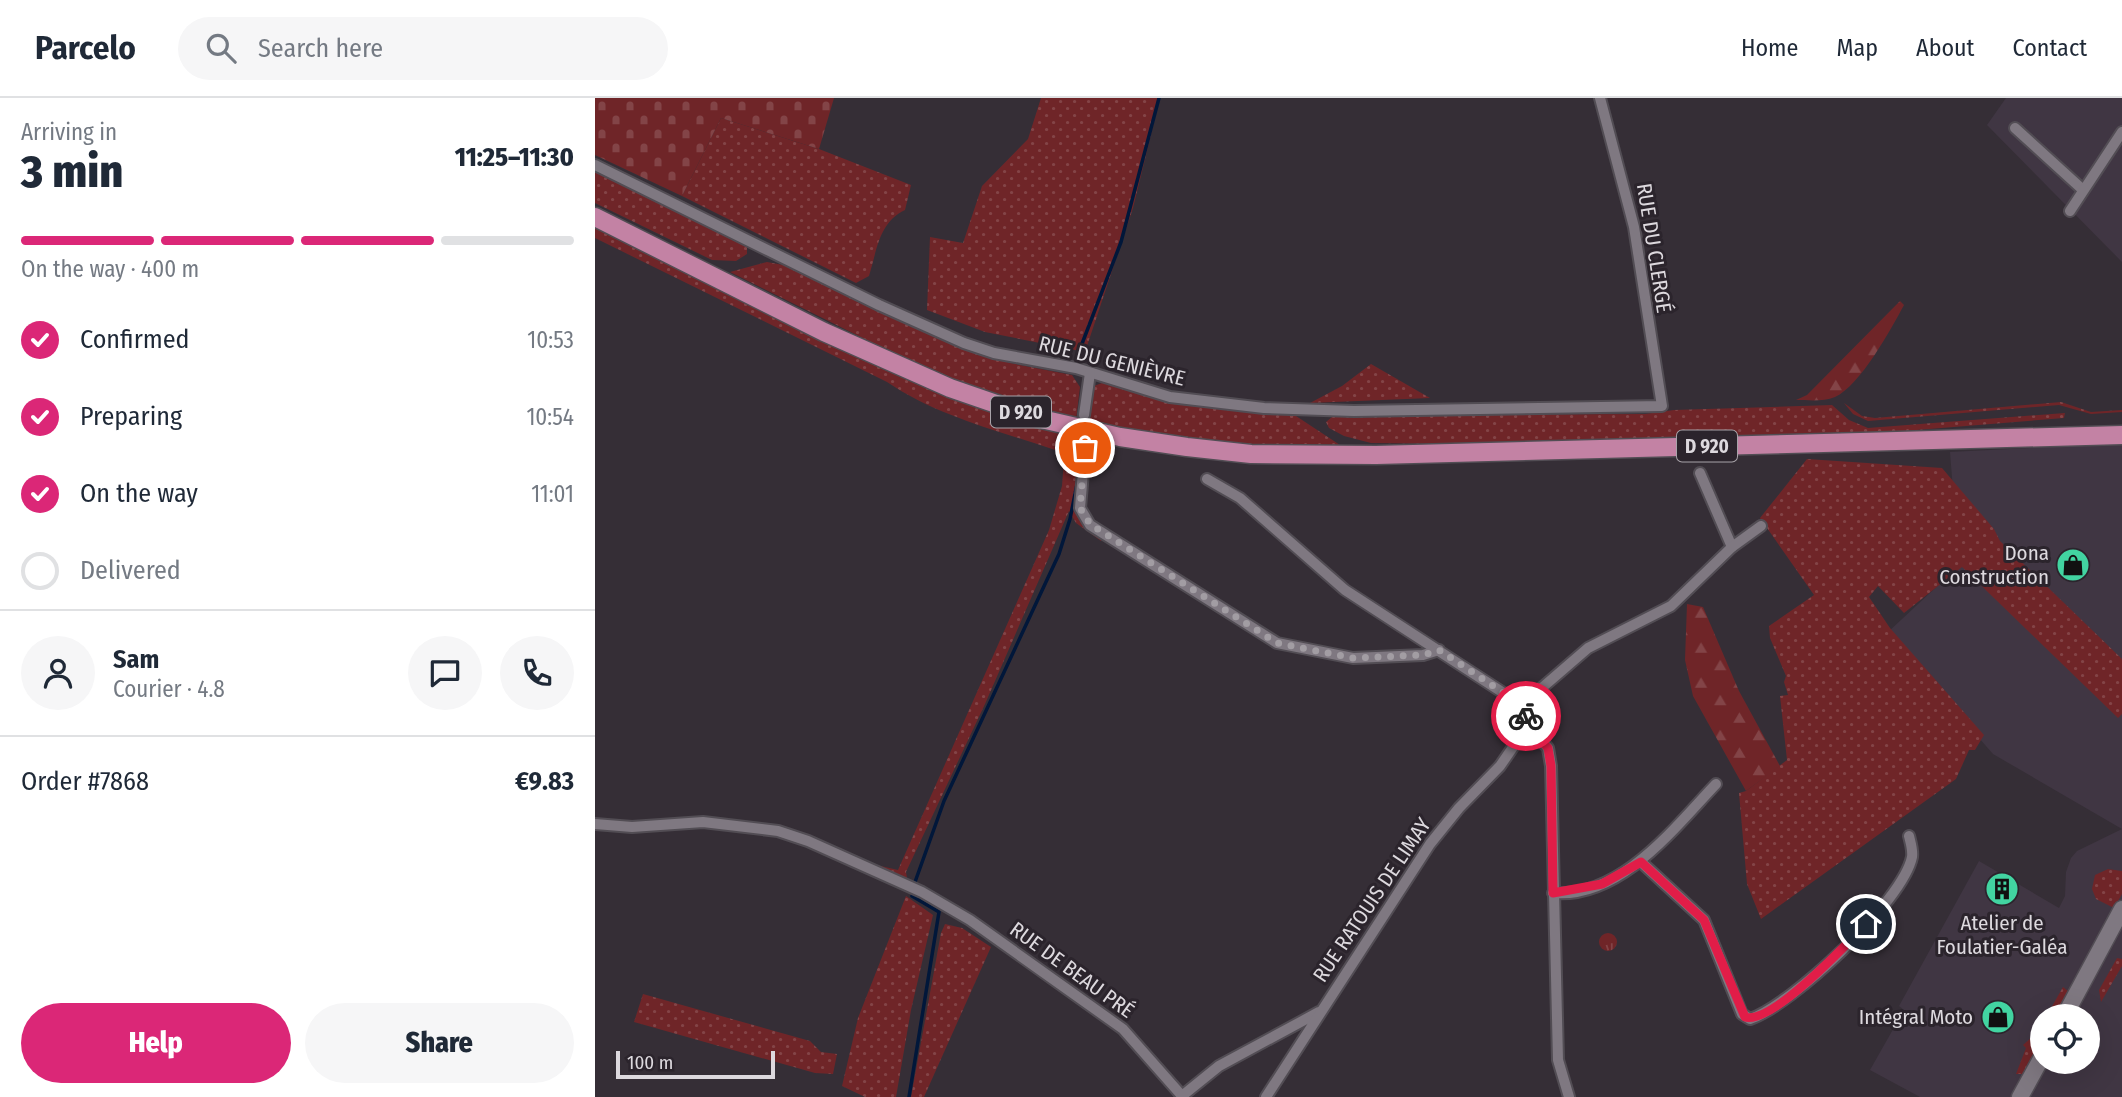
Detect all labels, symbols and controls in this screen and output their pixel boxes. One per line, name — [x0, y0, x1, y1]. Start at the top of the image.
search box — [178, 17, 668, 80]
text: Parcelo — [35, 28, 136, 68]
icon: search — [202, 29, 240, 67]
text: Search here — [258, 33, 383, 64]
text: Home — [1741, 34, 1798, 62]
text: Map — [1836, 34, 1878, 62]
text: About — [1916, 34, 1974, 62]
text: Contact — [2012, 34, 2087, 62]
text: Arriving in — [21, 118, 117, 146]
text: 11:25–11:30 — [455, 142, 574, 173]
text: 3 min — [21, 144, 123, 199]
street label: RUE DU CLERGÉ — [1631, 181, 1677, 315]
text: On the way · 400 m — [21, 255, 199, 283]
icon: check — [21, 321, 59, 359]
text: Confirmed — [80, 324, 190, 355]
text: 10:53 — [527, 326, 574, 354]
street label: RUE DU GENIÈVRE — [1036, 330, 1188, 392]
road number: D 920 — [991, 396, 1051, 428]
icon: check — [21, 398, 59, 436]
text: Preparing — [80, 401, 182, 432]
text: 10:54 — [526, 403, 574, 431]
pin — [1055, 418, 1115, 478]
icon: bag — [1066, 429, 1104, 467]
road number: D 920 — [1677, 430, 1737, 462]
icon: check — [21, 475, 59, 513]
text: On the way — [80, 478, 198, 509]
text: 11:01 — [531, 480, 574, 508]
place label: Dona Construction — [1939, 540, 2049, 590]
shop icon: Dona Construction — [2054, 546, 2092, 584]
text: Delivered — [80, 555, 181, 586]
button: person — [21, 636, 95, 710]
button: chat — [408, 636, 482, 710]
button: phone — [500, 636, 574, 710]
text: Sam — [113, 644, 159, 675]
text: Courier · 4.8 — [113, 675, 225, 703]
courier — [1491, 681, 1561, 751]
icon: bike — [1507, 697, 1545, 735]
text: Order #7868 — [21, 766, 149, 797]
text: €9.83 — [515, 766, 574, 797]
street label: RUE RATOUIS DE LIMAY — [1307, 813, 1437, 987]
building icon: Atelier de Foulatier-Galéa — [1983, 870, 2021, 908]
pin — [1836, 894, 1896, 954]
icon: home — [1847, 905, 1885, 943]
place label: Atelier de Foulatier-Galéa — [1936, 910, 2068, 960]
street label: RUE DE BEAU PRÉ — [1005, 916, 1139, 1024]
shop icon: Intégral Moto — [1979, 998, 2017, 1036]
button: Help — [21, 1003, 291, 1083]
button: Share — [305, 1003, 574, 1083]
place label: Intégral Moto — [1859, 1004, 1973, 1030]
map controls — [2030, 1004, 2100, 1074]
button: locate — [2030, 1004, 2100, 1074]
scale bar — [616, 1048, 775, 1080]
text: 100 m — [627, 1051, 673, 1074]

